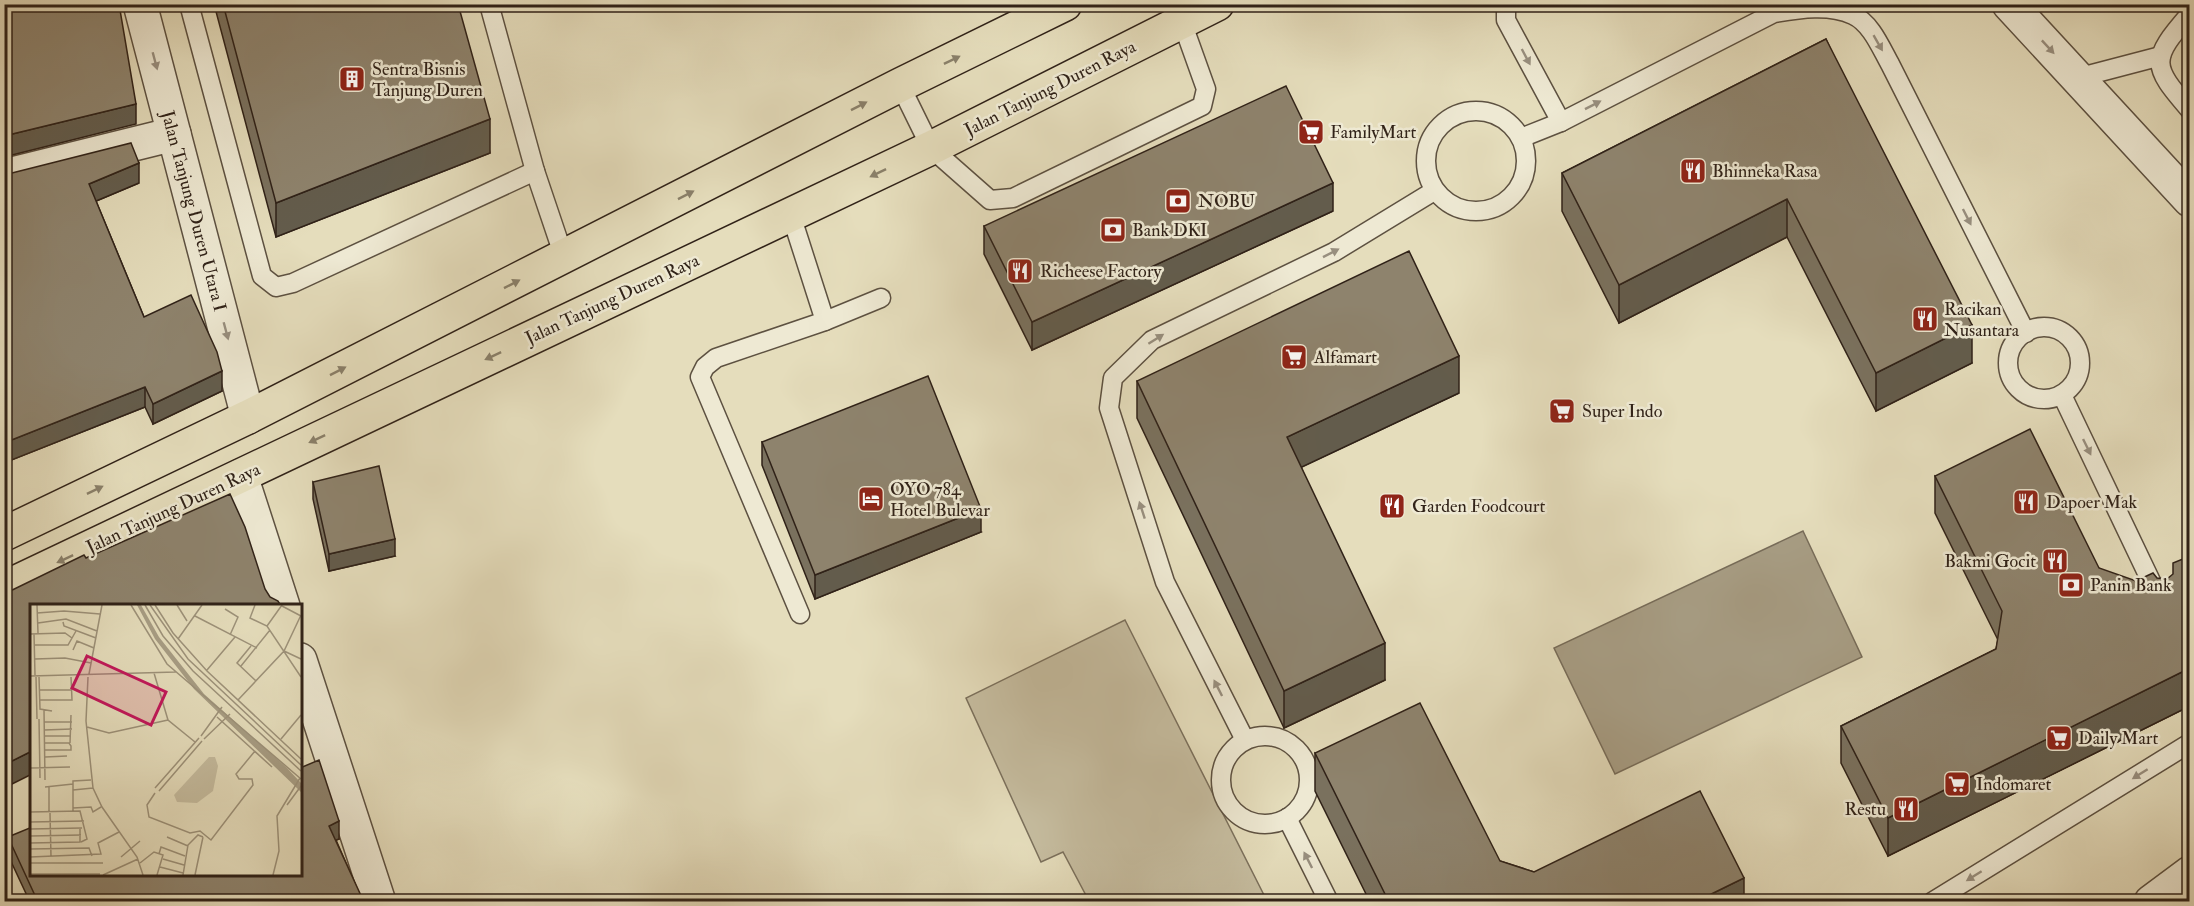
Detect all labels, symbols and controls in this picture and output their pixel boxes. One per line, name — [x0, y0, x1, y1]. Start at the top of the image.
street label: Jalan Tanjung Duren Raya — [960, 35, 1140, 142]
one-way arrow — [1873, 35, 1883, 52]
one-way arrow — [2041, 40, 2055, 54]
one-way arrow — [1521, 49, 1531, 66]
one-way arrow — [150, 52, 160, 70]
one-way arrow — [944, 55, 961, 64]
place label: Sentra Bisnis Tanjung Duren — [372, 58, 483, 102]
building icon: Sentra Bisnis Tanjung Duren — [337, 64, 367, 94]
one-way arrow — [1585, 100, 1602, 110]
one-way arrow — [851, 101, 868, 111]
street label: Jalan Tanjung Duren Utara I — [155, 107, 231, 314]
supermarket icon: FamilyMart — [1296, 117, 1326, 147]
place label: FamilyMart — [1330, 121, 1416, 144]
restaurant icon: Bhinneka Rasa — [1678, 156, 1708, 186]
place label: Bhinneka Rasa — [1712, 160, 1818, 183]
one-way arrow — [869, 169, 886, 178]
bank icon: NOBU — [1163, 186, 1193, 216]
one-way arrow — [678, 190, 695, 200]
place label: NOBU — [1198, 190, 1255, 213]
one-way arrow — [1962, 208, 1972, 225]
bank icon: Bank DKI — [1098, 215, 1128, 245]
place label: Bank DKI — [1132, 219, 1207, 242]
one-way arrow — [1322, 248, 1339, 258]
street label: Jalan Tanjung Duren Raya — [521, 249, 703, 350]
restaurant icon: Richeese Factory — [1005, 256, 1035, 286]
place label: Richeese Factory — [1040, 260, 1162, 283]
one-way arrow — [504, 279, 521, 288]
place label: Racikan Nusantara — [1944, 298, 2020, 342]
restaurant icon: Racikan Nusantara — [1910, 304, 1940, 334]
one-way arrow — [221, 322, 231, 340]
one-way arrow — [1148, 334, 1164, 345]
supermarket icon: Alfamart — [1279, 342, 1309, 372]
place label: Alfamart — [1313, 346, 1377, 369]
one-way arrow — [485, 351, 502, 360]
one-way arrow — [329, 367, 347, 377]
supermarket icon: Super Indo — [1547, 396, 1577, 426]
place label: Super Indo — [1582, 400, 1663, 423]
one-way arrow — [308, 435, 325, 444]
one-way arrow — [2082, 439, 2092, 456]
street label: Jalan Tanjung Duren Raya — [82, 458, 264, 559]
place label: OYO 784 Hotel Bulevar — [890, 478, 990, 522]
hotel icon: OYO 784 Hotel Bulevar — [856, 484, 886, 514]
one-way arrow — [86, 486, 104, 496]
restaurant icon: Dapoer Mak — [2011, 487, 2041, 517]
restaurant icon: Garden Foodcourt — [1377, 491, 1407, 521]
place label: Dapoer Mak — [2046, 491, 2138, 514]
place label: Garden Foodcourt — [1412, 495, 1546, 518]
one-way arrow — [1136, 501, 1146, 519]
restaurant icon: Bakmi Gocit — [2040, 546, 2070, 576]
place label: Bakmi Gocit — [1944, 550, 2036, 573]
one-way arrow — [56, 555, 73, 564]
bank icon: Panin Bank — [2056, 570, 2086, 600]
place label: Panin Bank — [2090, 574, 2172, 597]
inset map — [30, 604, 302, 876]
one-way arrow — [1214, 680, 1223, 697]
supermarket icon: Daily Mart — [2044, 723, 2074, 753]
place label: Daily Mart — [2078, 727, 2159, 750]
one-way arrow — [2132, 768, 2148, 779]
supermarket icon: Indomaret — [1942, 769, 1972, 799]
place label: Indomaret — [1976, 773, 2052, 796]
restaurant icon: Restu — [1891, 794, 1921, 824]
place label: Restu — [1844, 798, 1886, 821]
one-way arrow — [1303, 851, 1313, 868]
one-way arrow — [1966, 870, 1982, 881]

